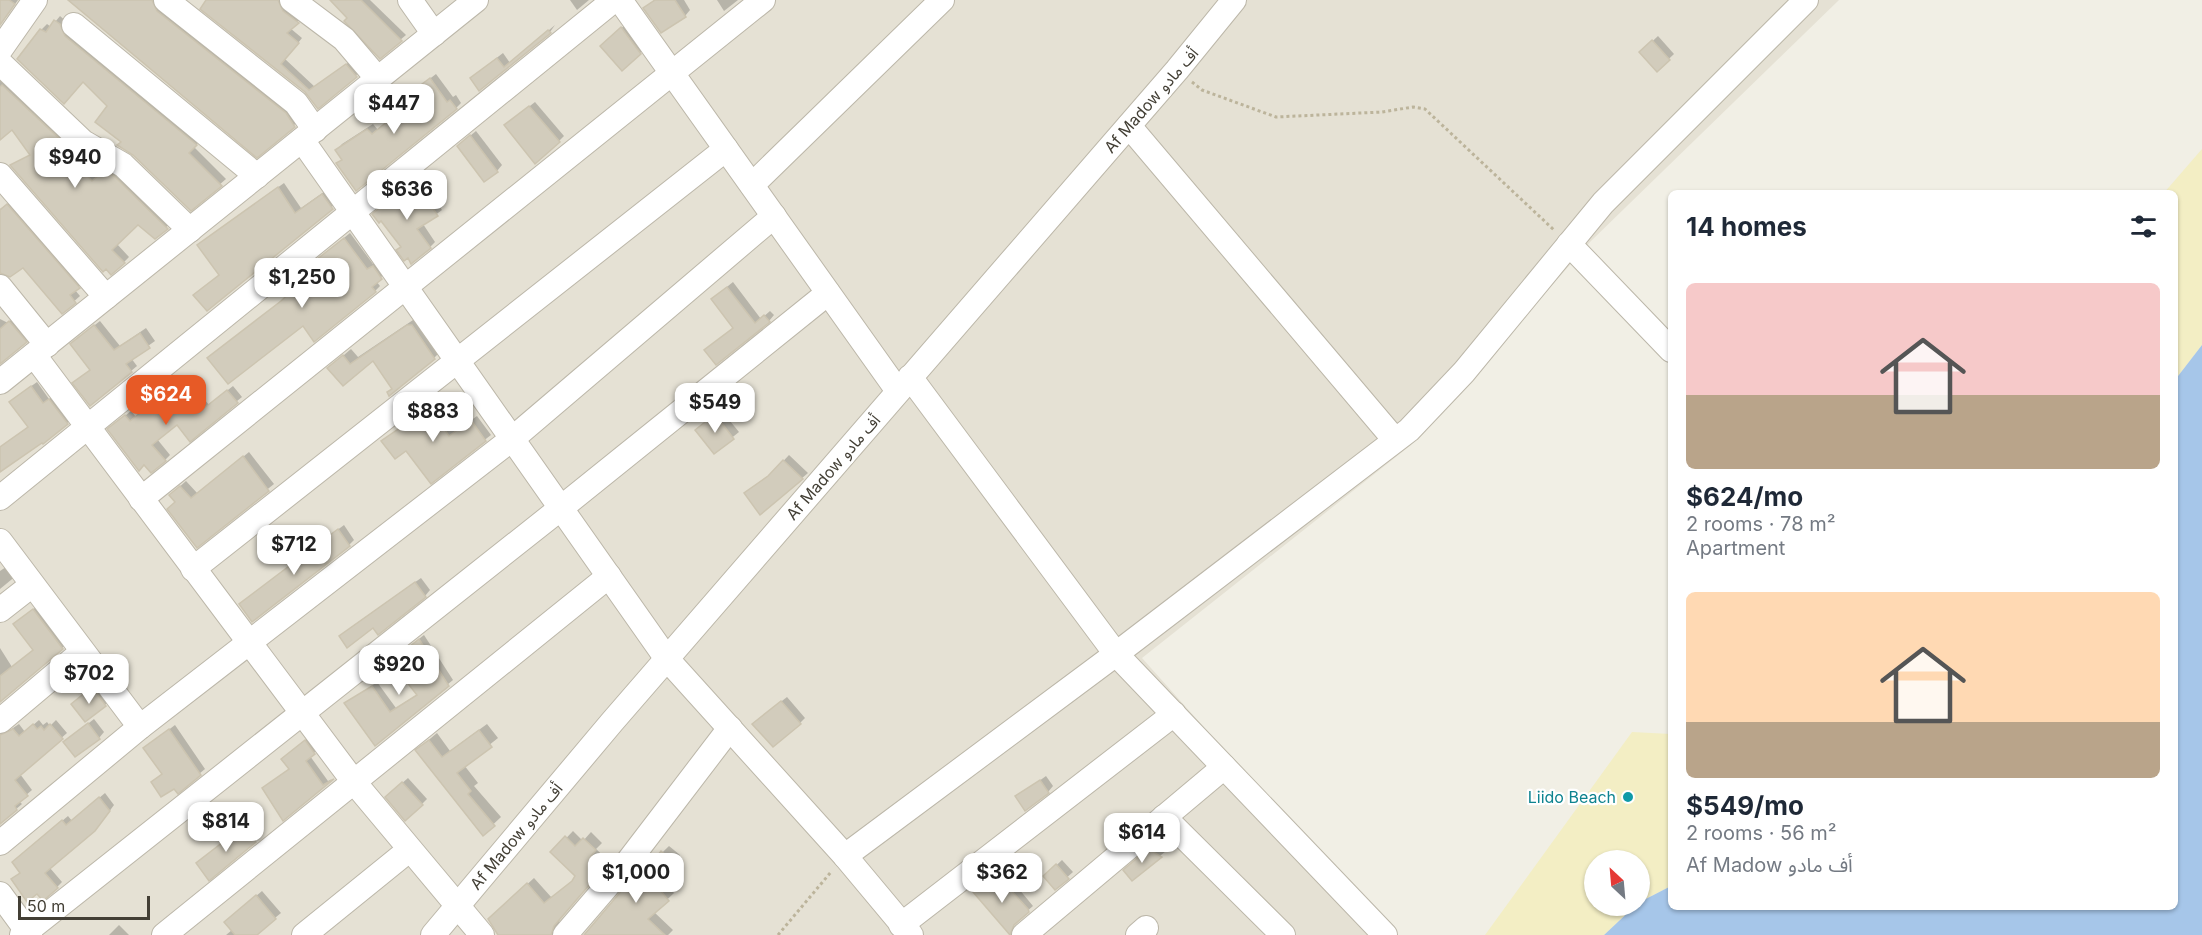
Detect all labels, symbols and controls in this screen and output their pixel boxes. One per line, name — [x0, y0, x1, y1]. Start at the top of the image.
street label: Af Madow أف مادو — [1100, 43, 1202, 157]
pin: $447 — [358, 84, 430, 135]
text: $447 — [368, 91, 420, 115]
pin: $940 — [39, 138, 111, 189]
text: $940 — [48, 145, 102, 169]
pin: $636 — [371, 170, 443, 221]
text: $636 — [381, 177, 433, 201]
icon: filters — [2127, 210, 2160, 243]
text: 14 homes — [1686, 211, 1807, 242]
pin: $1,250 — [253, 258, 351, 309]
text: $1,250 — [268, 265, 336, 289]
icon: home — [1869, 322, 1977, 430]
pin: $624 — [130, 375, 202, 426]
text: $624 — [140, 382, 192, 406]
pin: $549 — [679, 383, 751, 434]
text: $549 — [689, 390, 741, 414]
pin: $883 — [397, 392, 469, 443]
text: $883 — [407, 399, 459, 423]
street label: Af Madow أف مادو — [782, 410, 884, 524]
text: $624/mo — [1686, 481, 1803, 512]
text: 2 rooms · 78 m² — [1686, 512, 1835, 536]
pin: $712 — [258, 525, 330, 576]
text: $712 — [271, 532, 317, 556]
text: Apartment — [1686, 536, 1785, 560]
icon: home — [1869, 631, 1977, 739]
pin: $920 — [363, 645, 435, 696]
text: $920 — [373, 652, 425, 676]
pin: $702 — [53, 654, 125, 705]
text: $702 — [64, 661, 114, 685]
street label: Af Madow أف مادو — [465, 778, 567, 894]
place label: Liido Beach — [1528, 787, 1616, 807]
marker: Liido Beach — [1621, 790, 1635, 804]
text: $549/mo — [1686, 790, 1804, 821]
pin: $814 — [190, 802, 262, 853]
text: $814 — [202, 809, 250, 833]
pin: $614 — [1106, 813, 1178, 864]
text: $614 — [1118, 820, 1166, 844]
text: 2 rooms · 56 m² — [1686, 821, 1837, 845]
north arrow — [1584, 850, 1650, 916]
map controls — [1584, 850, 1650, 916]
pin: $1,000 — [587, 853, 685, 904]
pin: $362 — [966, 853, 1038, 904]
text: Af Madow أف مادو — [1686, 853, 1853, 877]
text: $1,000 — [602, 860, 670, 884]
text: $362 — [976, 860, 1028, 884]
scale bar — [18, 893, 150, 920]
text: 50 m — [27, 896, 65, 916]

